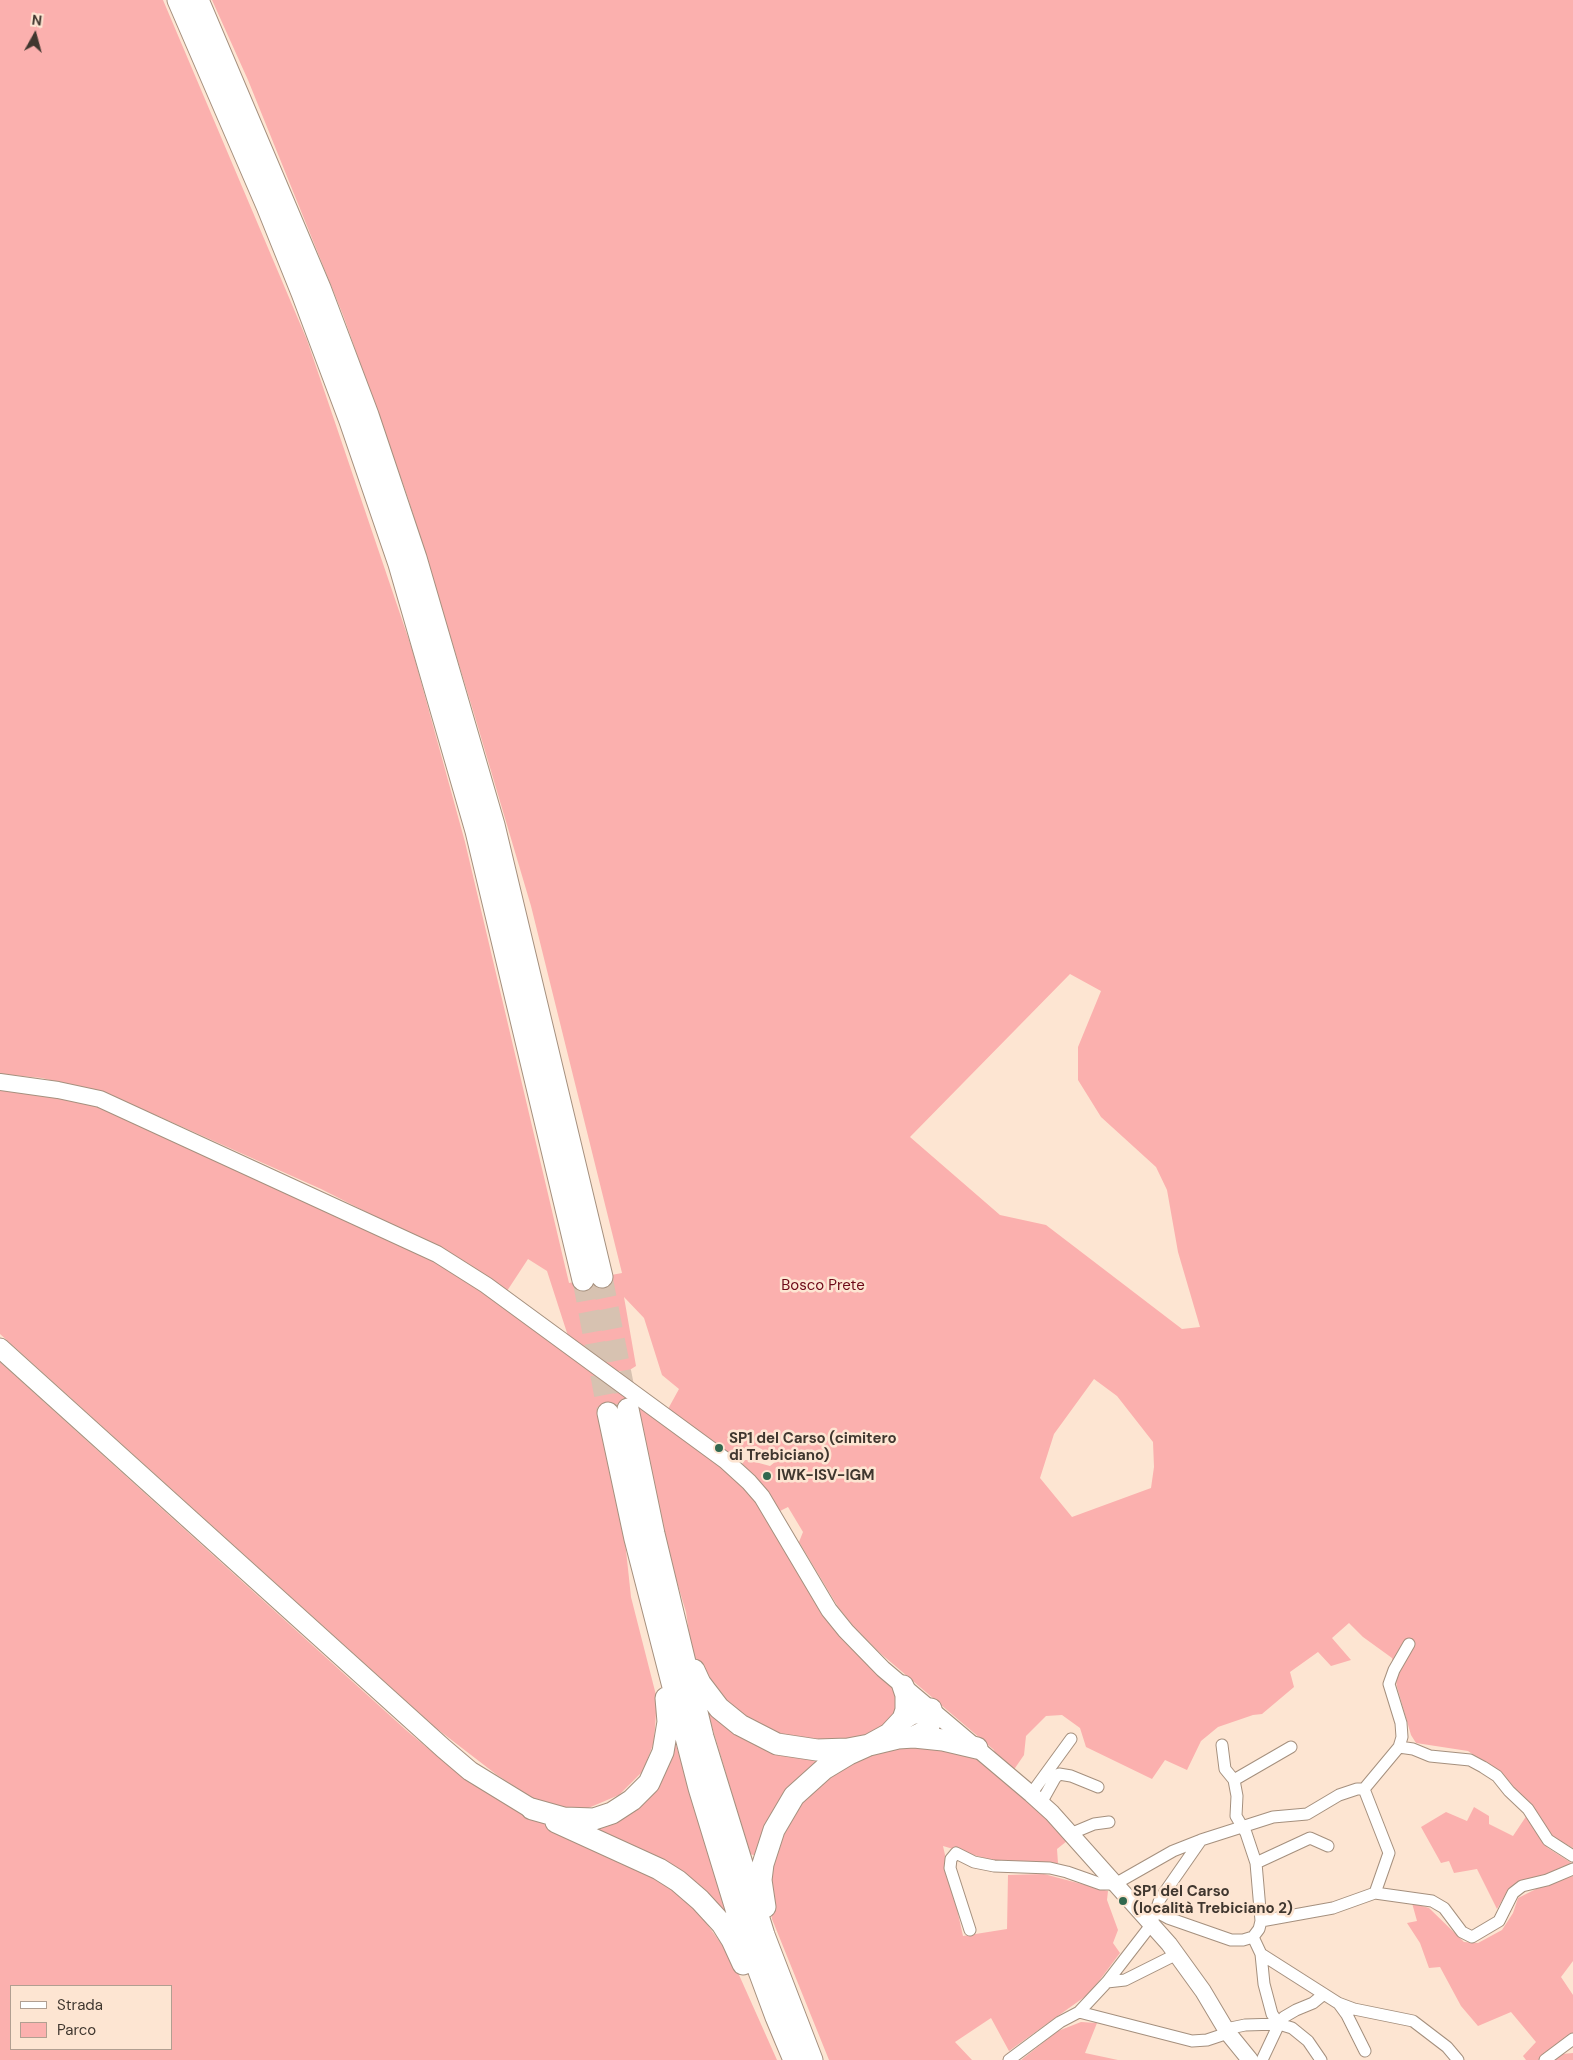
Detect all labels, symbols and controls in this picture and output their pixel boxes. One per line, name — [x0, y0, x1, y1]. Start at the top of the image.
north arrow — [10, 10, 60, 60]
text: N — [31, 11, 43, 30]
park label: Bosco Prete — [781, 1277, 865, 1295]
place label: SP1 del Carso (cimitero di Trebiciano) — [729, 1430, 897, 1465]
marker: SP1 del Carso (cimitero di Trebiciano) — [713, 1442, 725, 1454]
place label: IWK-ISV-IGM — [777, 1467, 874, 1485]
marker: IWK-ISV-IGM — [761, 1470, 773, 1482]
place label: SP1 del Carso (località Trebiciano 2) — [1133, 1883, 1293, 1918]
marker: SP1 del Carso (località Trebiciano 2) — [1117, 1895, 1129, 1907]
legend — [10, 1985, 172, 2050]
text: Strada — [57, 1995, 103, 2015]
text: Parco — [57, 2020, 96, 2040]

